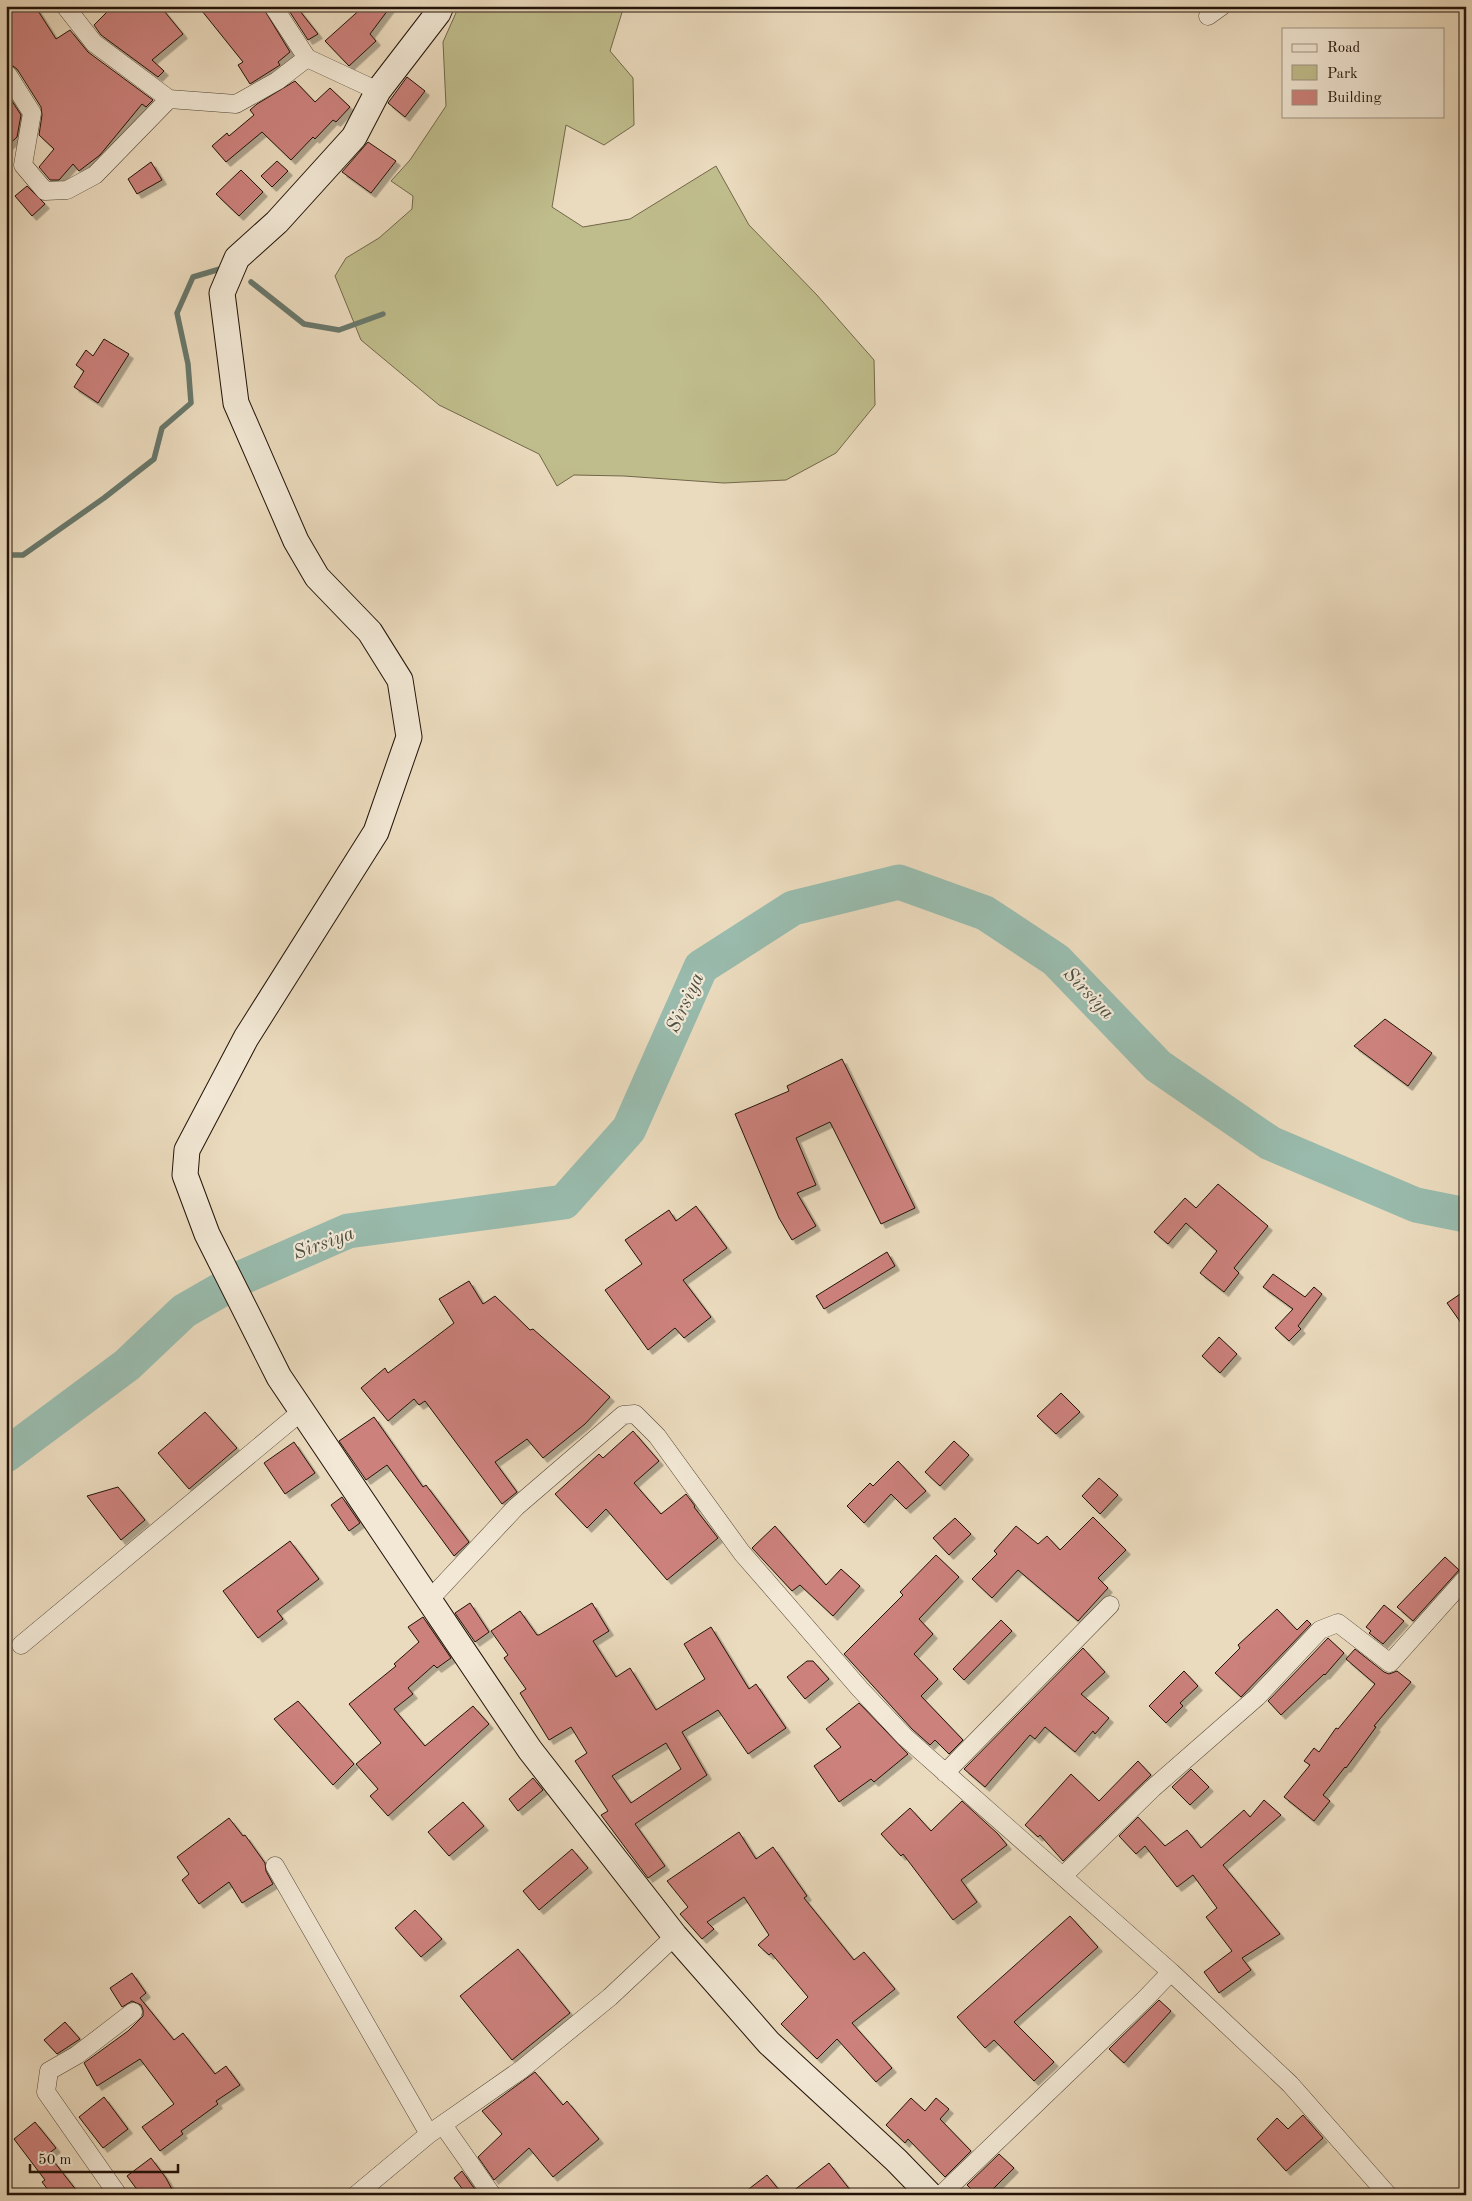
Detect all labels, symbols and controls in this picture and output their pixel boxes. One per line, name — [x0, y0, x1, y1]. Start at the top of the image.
legend — [1282, 28, 1444, 118]
text: Road — [1327, 41, 1361, 56]
text: Park — [1327, 67, 1358, 82]
text: Building — [1327, 91, 1382, 106]
water label: Sirsiya — [1059, 964, 1118, 1024]
water label: Sirsiya — [663, 970, 709, 1036]
water label: Sirsiya — [291, 1224, 358, 1264]
scale bar — [30, 2141, 178, 2173]
text: 50 m — [38, 2153, 72, 2168]

